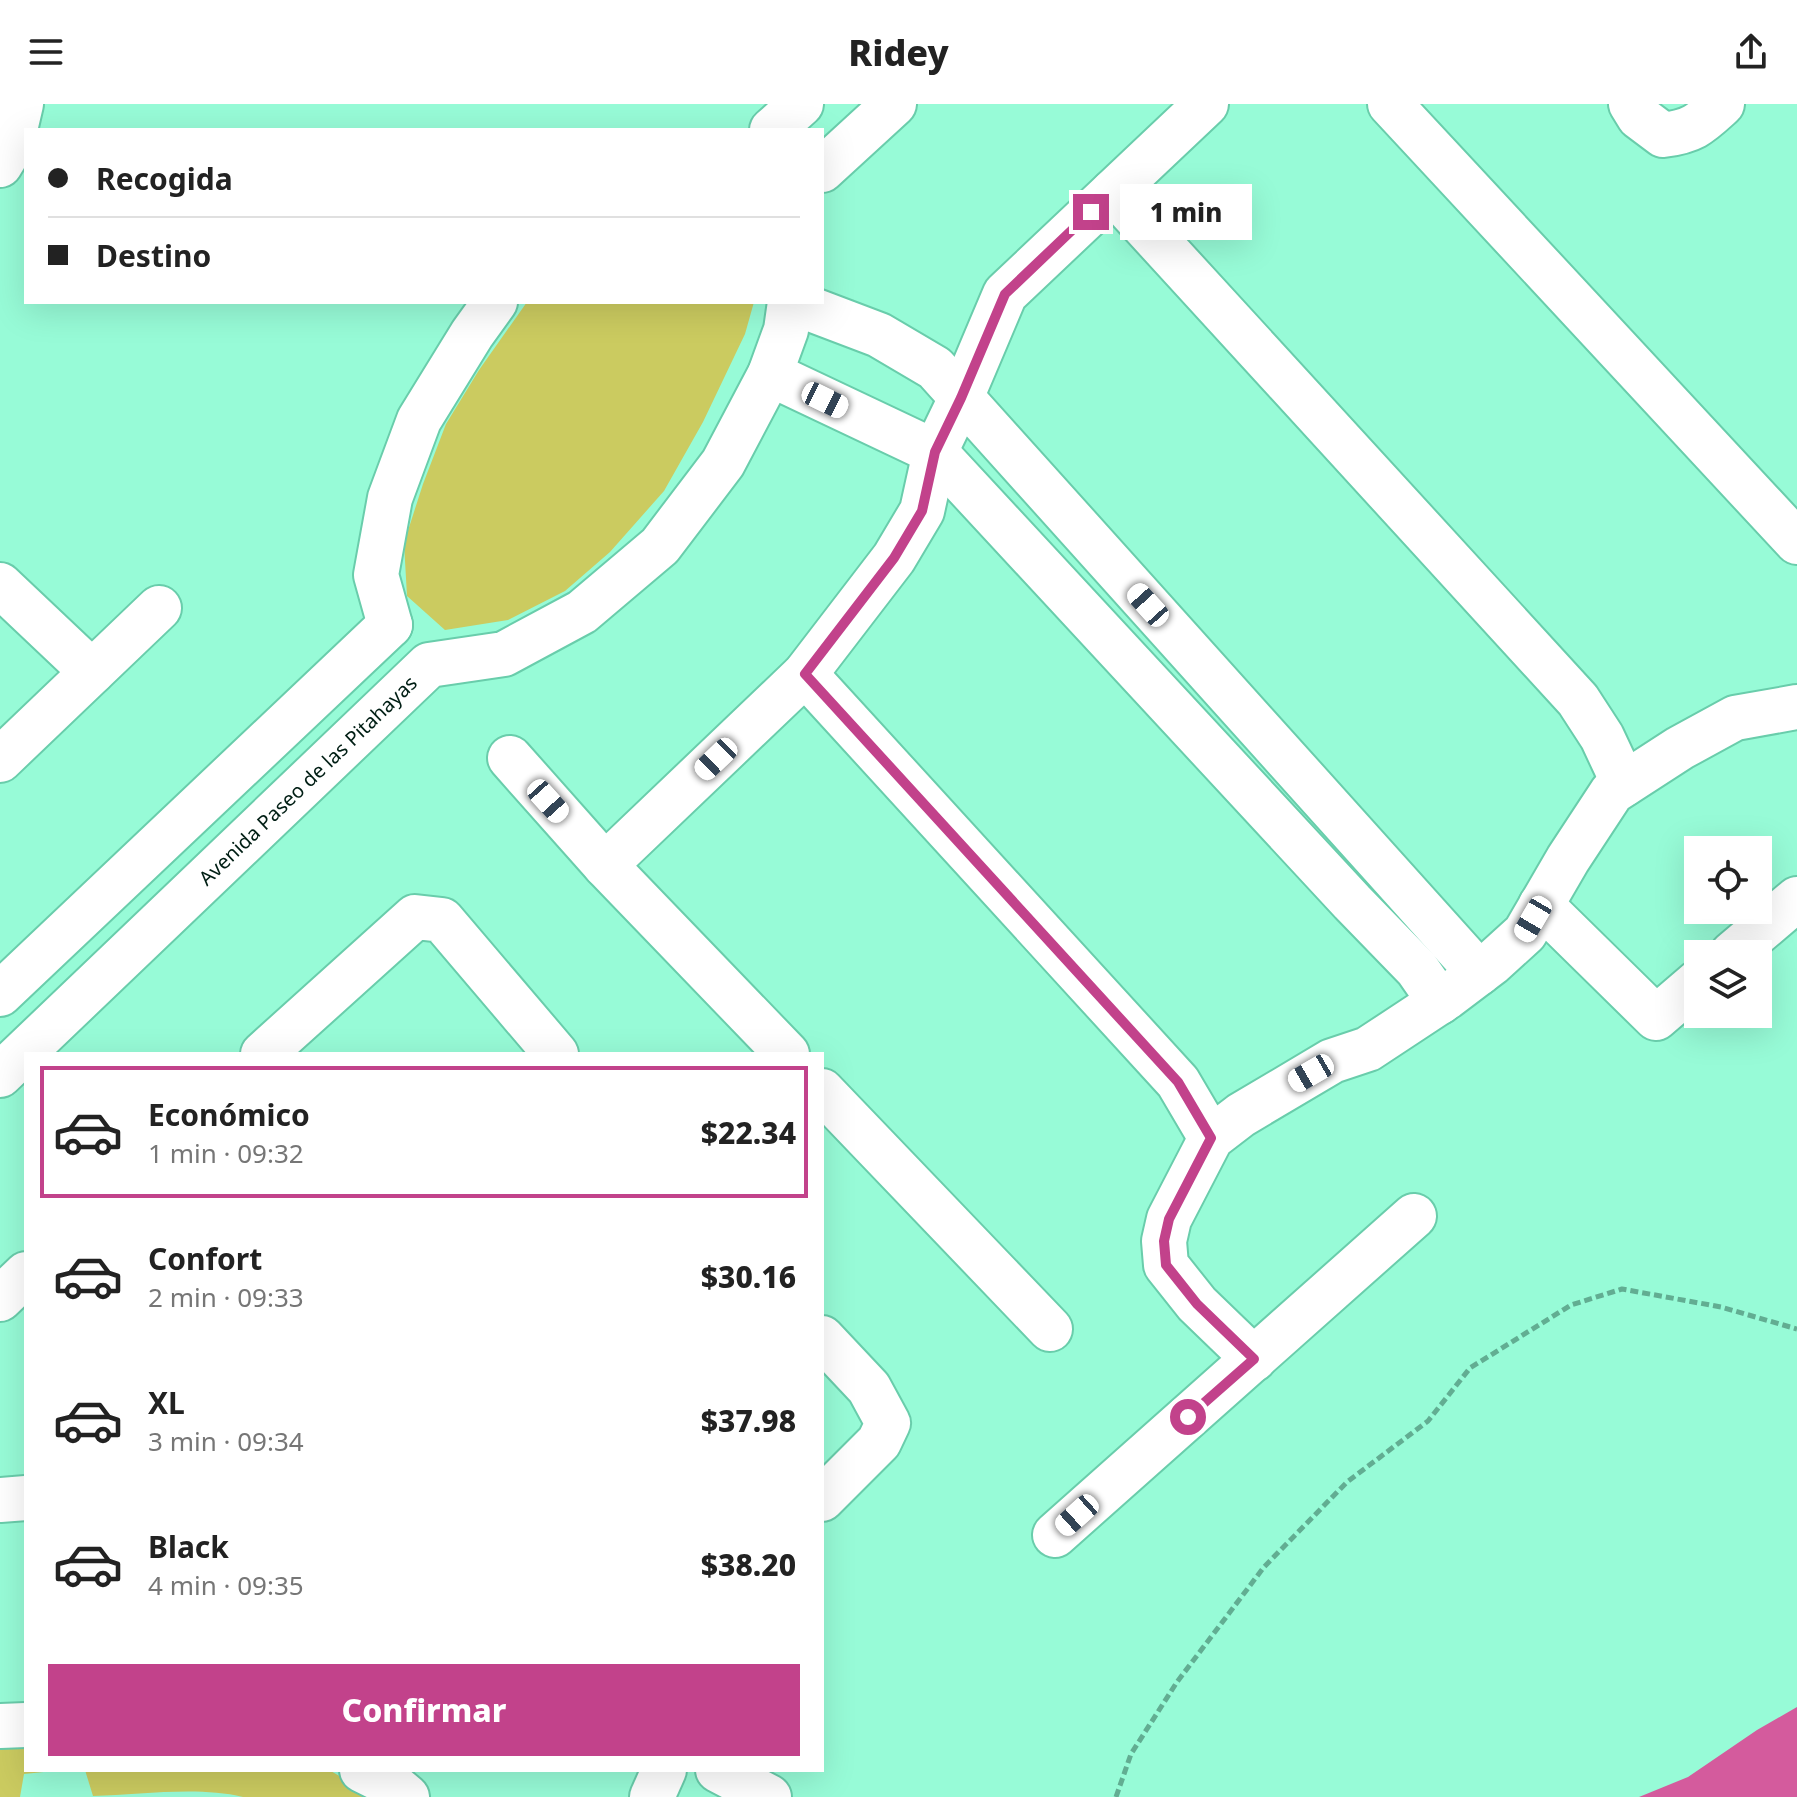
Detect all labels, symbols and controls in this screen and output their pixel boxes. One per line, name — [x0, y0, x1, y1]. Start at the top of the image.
text: Ridey — [848, 28, 949, 77]
icon: menu — [24, 30, 68, 74]
icon: share — [1729, 30, 1773, 74]
text: Recogida — [96, 158, 233, 199]
callout: 1 min — [1119, 184, 1251, 240]
route end — [1073, 194, 1109, 230]
text: 1 min — [1150, 194, 1222, 230]
text: Destino — [96, 235, 211, 276]
car — [798, 379, 852, 421]
car — [1123, 579, 1173, 631]
street label: Avenida Paseo de las Pitahayas — [193, 670, 423, 891]
car — [690, 734, 742, 784]
car — [523, 775, 573, 827]
map controls — [1684, 836, 1772, 1028]
button: locate — [1684, 836, 1772, 924]
car — [1511, 892, 1555, 946]
button: layers — [1684, 940, 1772, 1028]
car — [1284, 1051, 1338, 1095]
text: Económico — [148, 1094, 310, 1135]
icon: car — [52, 1096, 124, 1168]
text: $22.34 — [701, 1112, 796, 1153]
text: 1 min · 09:32 — [148, 1135, 304, 1171]
text: Confort — [148, 1238, 262, 1279]
icon: car — [52, 1240, 124, 1312]
text: $30.16 — [701, 1256, 796, 1297]
text: 2 min · 09:33 — [148, 1279, 304, 1315]
text: XL — [148, 1382, 185, 1423]
icon: car — [52, 1384, 124, 1456]
route start — [1170, 1399, 1206, 1435]
text: $37.98 — [701, 1400, 796, 1441]
text: 3 min · 09:34 — [148, 1423, 304, 1459]
car — [1051, 1490, 1103, 1540]
text: Black — [148, 1526, 229, 1567]
icon: car — [52, 1528, 124, 1600]
text: $38.20 — [701, 1544, 796, 1585]
text: 4 min · 09:35 — [148, 1567, 304, 1603]
button: Confirmar — [48, 1664, 800, 1756]

